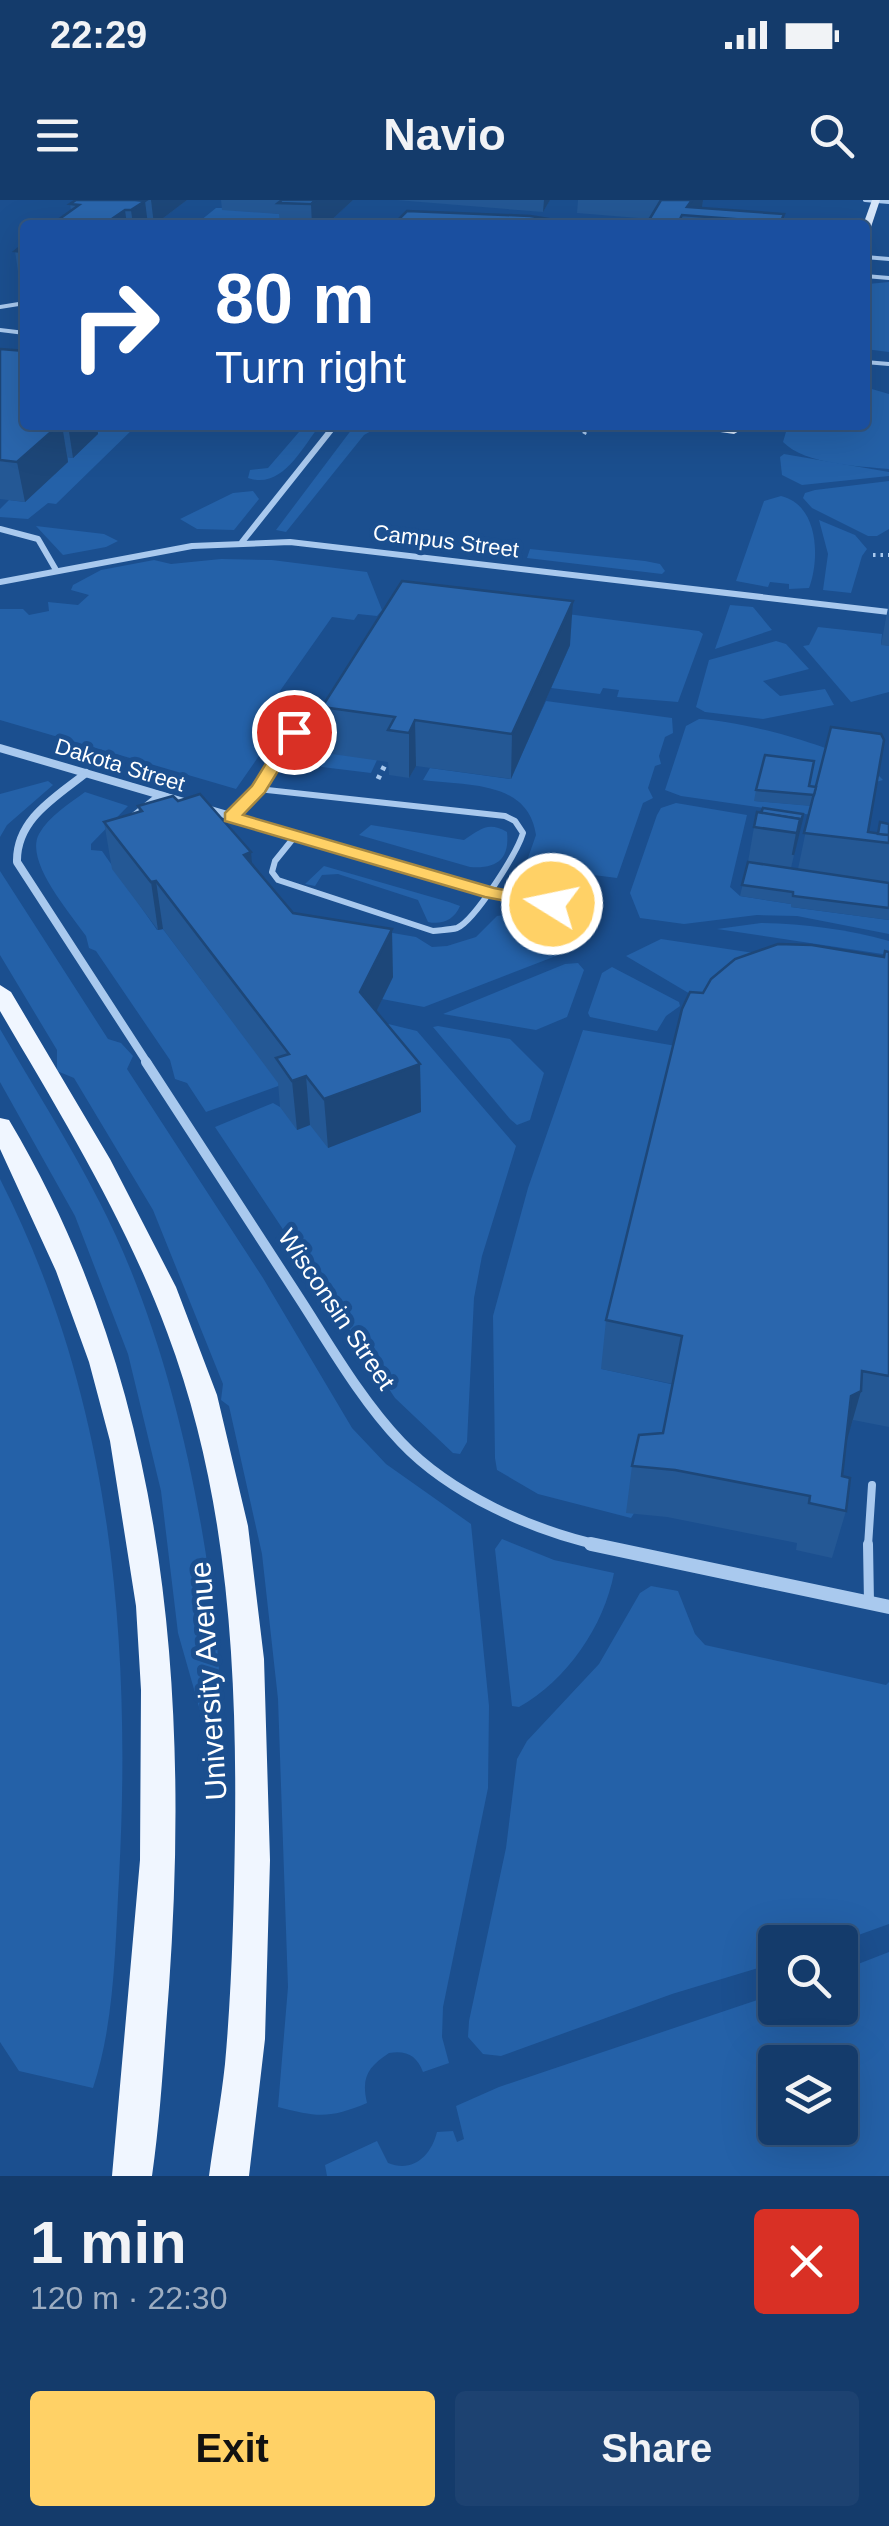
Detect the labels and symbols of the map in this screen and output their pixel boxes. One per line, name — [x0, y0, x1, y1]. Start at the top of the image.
street label: Campus Street — [372, 520, 520, 562]
pin — [252, 690, 337, 775]
street label: Dakota Street — [52, 733, 188, 797]
position arrow — [500, 852, 604, 956]
street label: Wisconsin Street — [273, 1223, 401, 1395]
street label: University Avenue — [183, 1560, 233, 1802]

